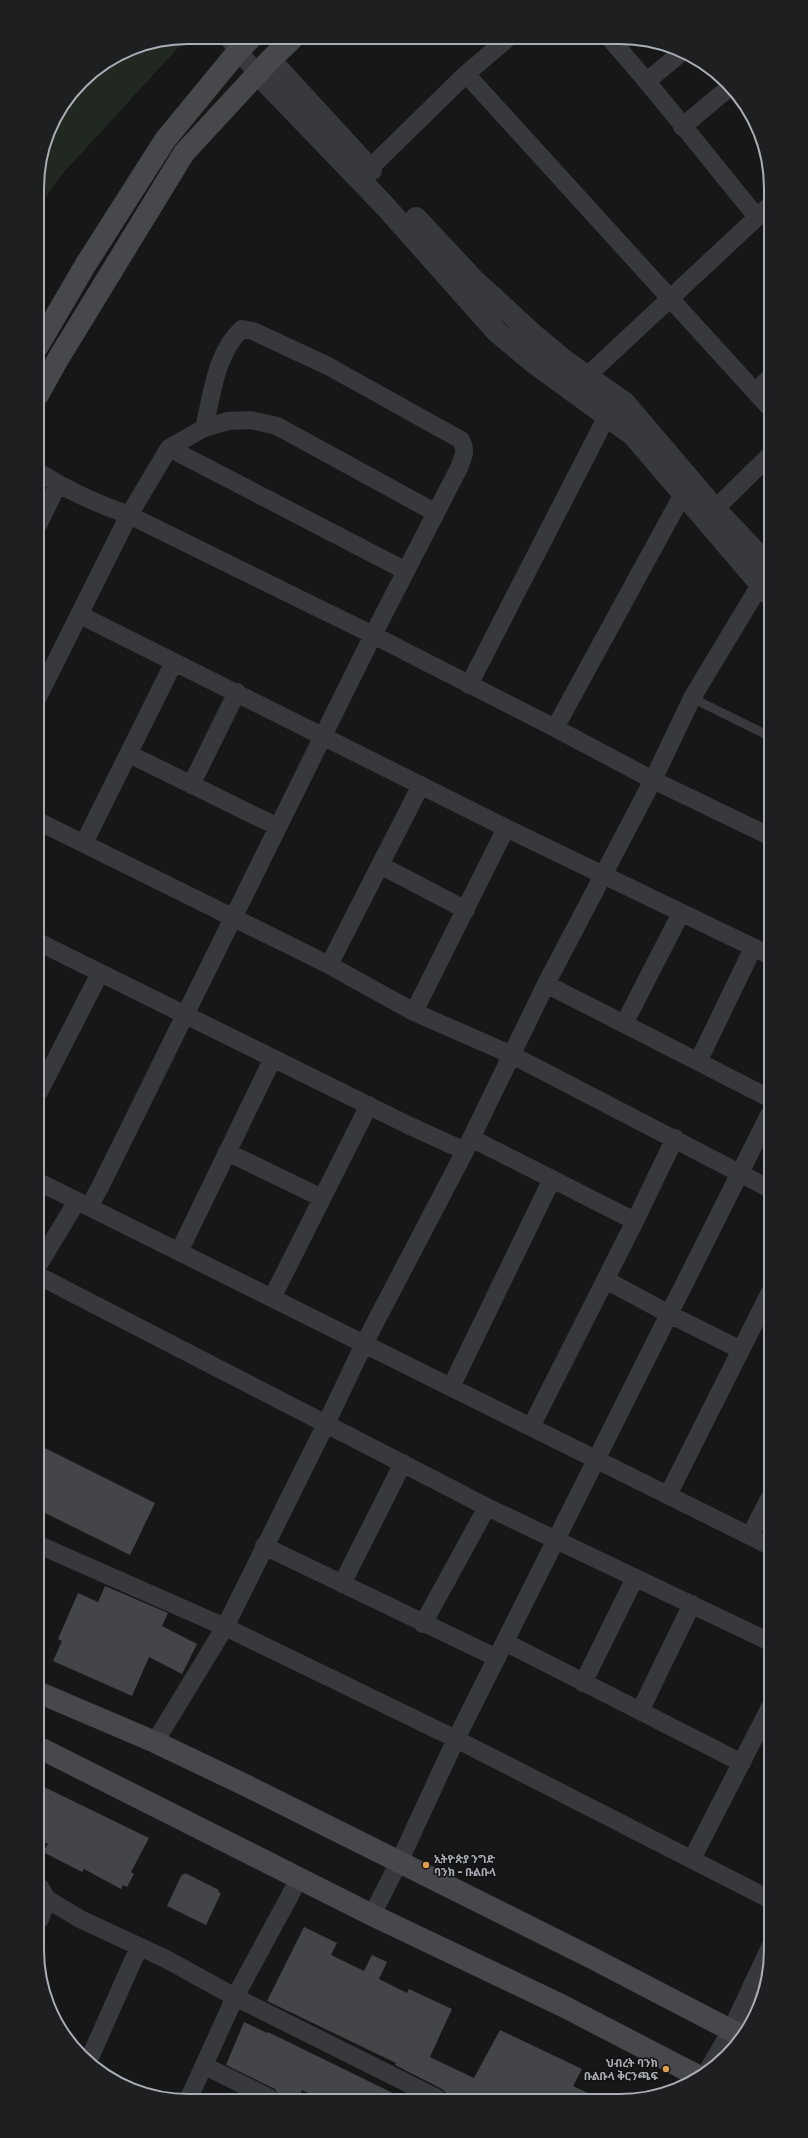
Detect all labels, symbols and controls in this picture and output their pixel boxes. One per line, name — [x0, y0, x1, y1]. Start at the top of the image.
place label: ኢትዮጵያ ንግድ ባንክ - ቡልቡላ — [434, 1853, 496, 1879]
marker: ኢትዮጵያ ንግድ ባንክ - ቡልቡላ — [421, 1860, 431, 1870]
place label: ህብረት ባንክ ቡልቡላ ቅርንጫፍ — [584, 2057, 659, 2083]
marker: ህብረት ባንክ ቡልቡላ ቅርንጫፍ — [661, 2064, 671, 2074]

